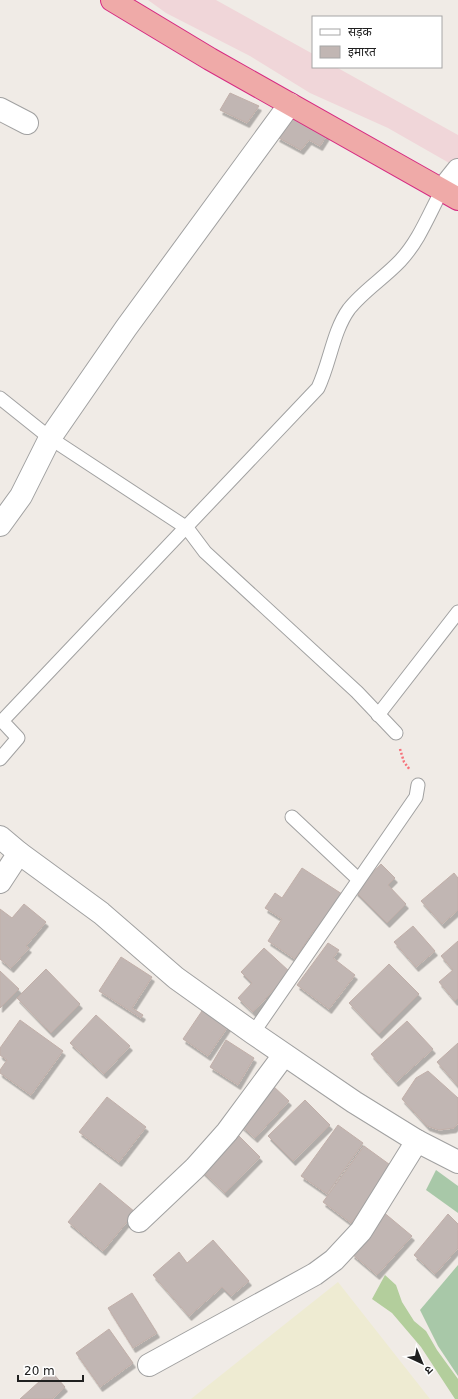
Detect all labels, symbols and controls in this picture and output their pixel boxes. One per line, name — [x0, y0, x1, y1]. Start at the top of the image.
legend — [312, 16, 442, 68]
text: सड़क — [348, 25, 373, 39]
text: इमारत — [348, 45, 377, 59]
north arrow — [402, 1343, 442, 1383]
scale bar — [18, 1357, 83, 1383]
text: उ — [421, 1363, 435, 1377]
text: 20 m — [24, 1364, 55, 1378]

